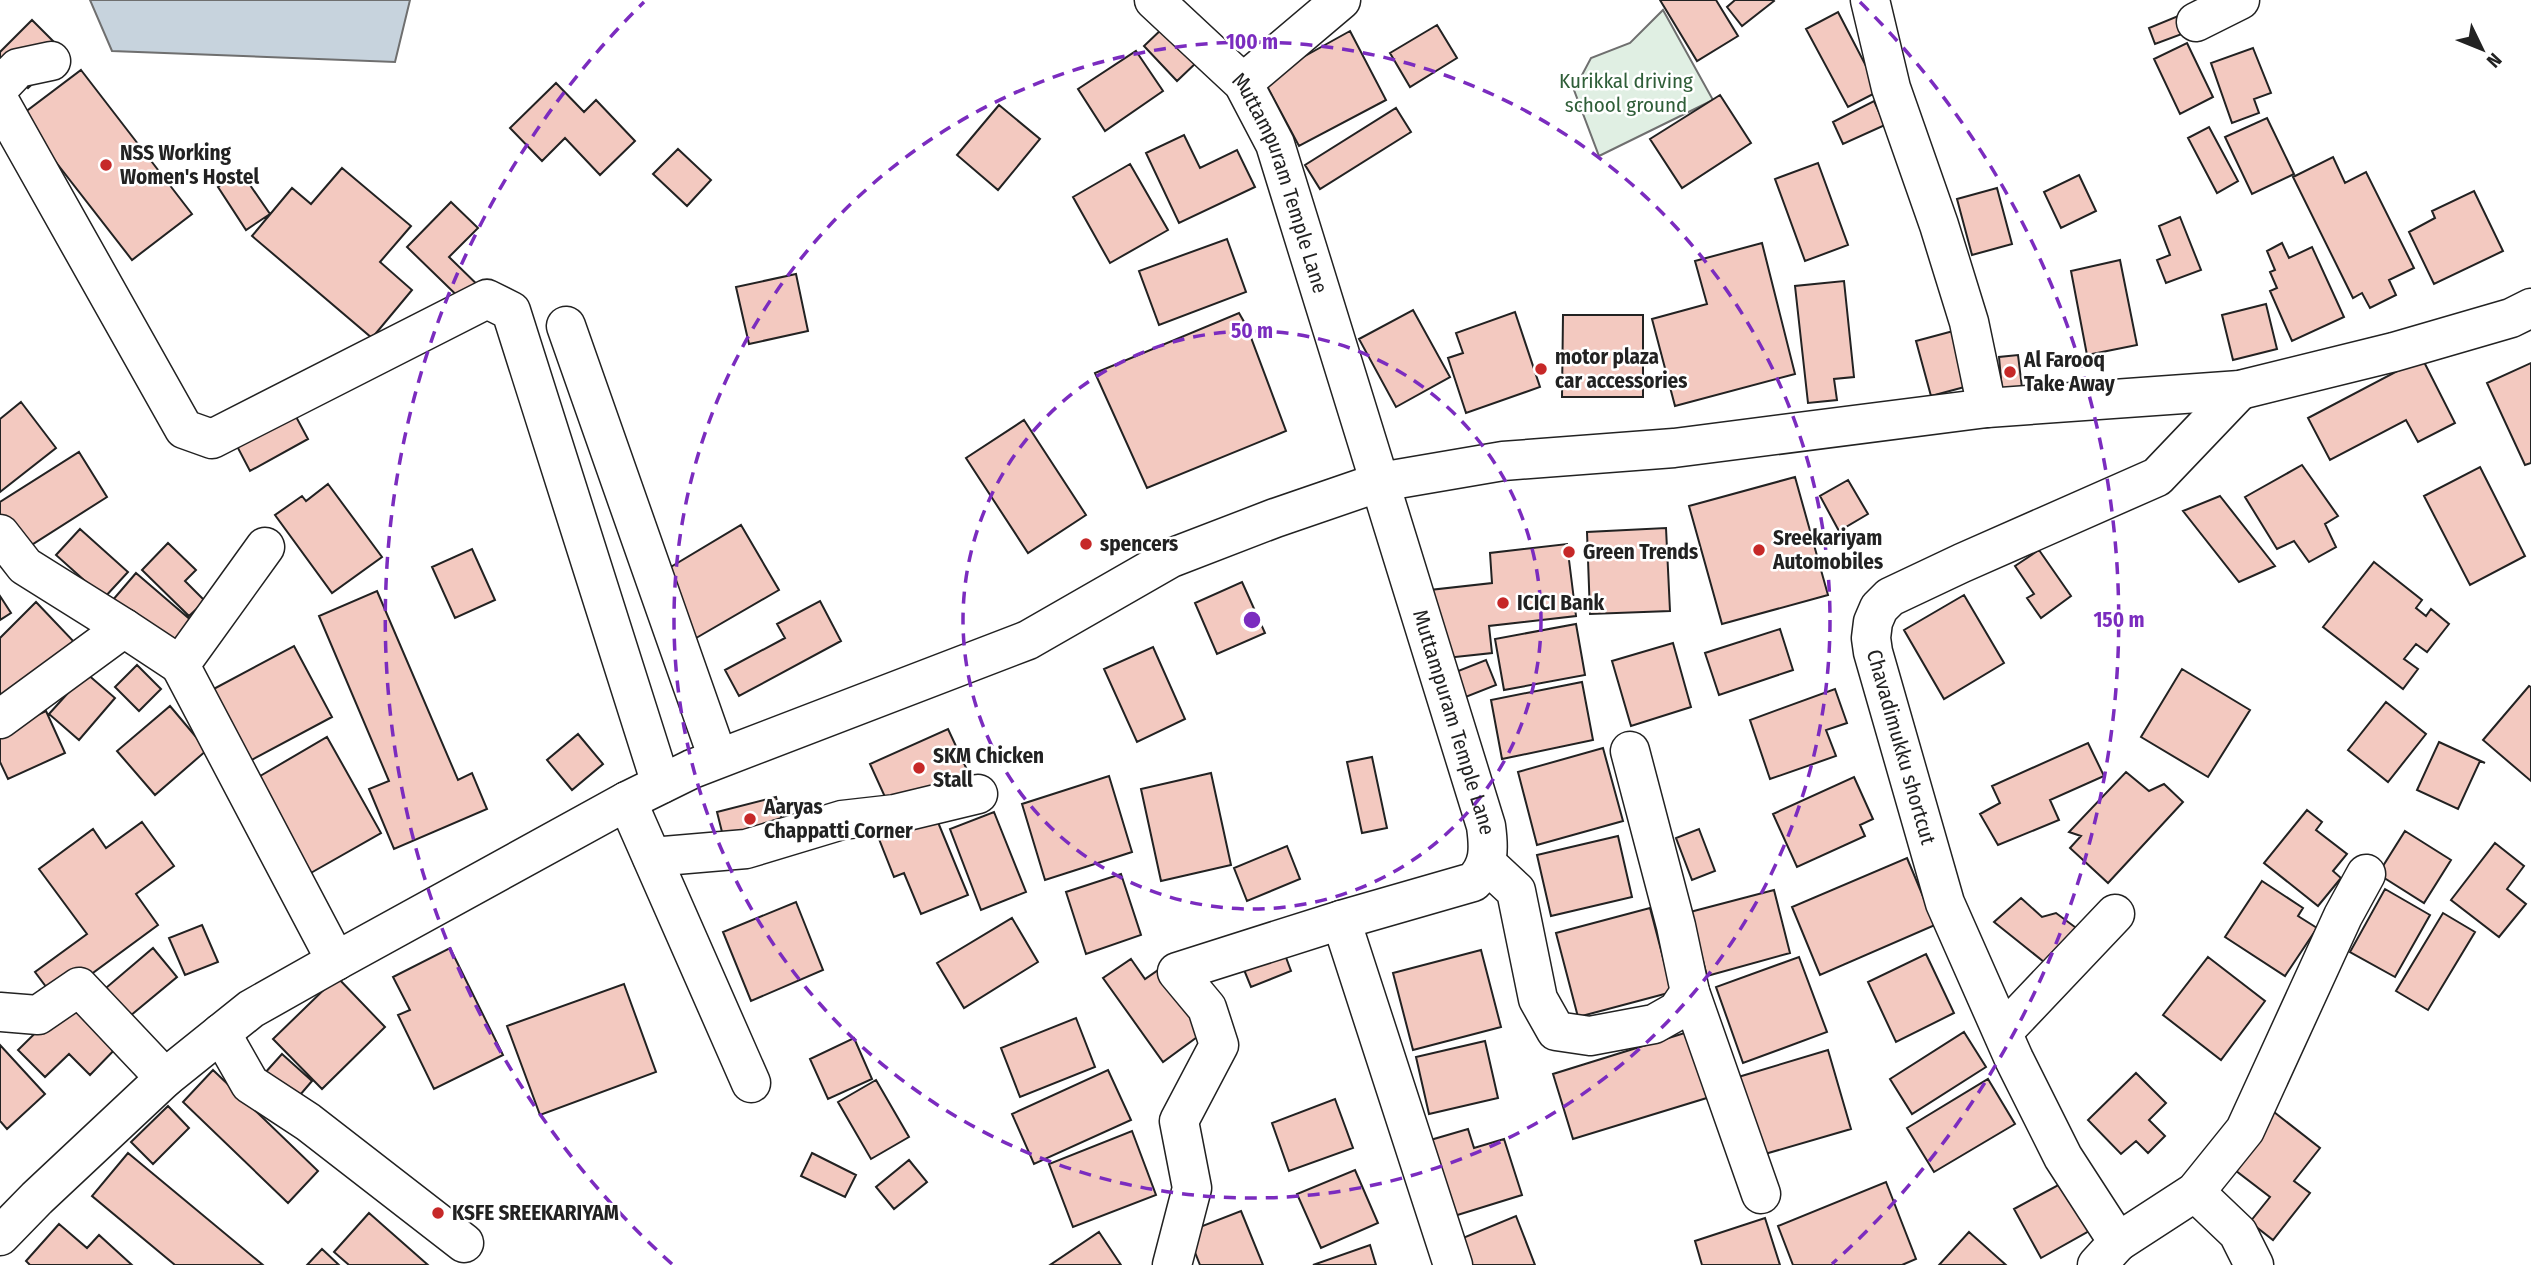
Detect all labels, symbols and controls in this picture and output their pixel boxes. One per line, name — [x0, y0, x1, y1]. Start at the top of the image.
north arrow — [2447, 14, 2517, 84]
text: 100 m — [1226, 29, 1278, 55]
text: N — [2482, 48, 2506, 72]
street label: Muttampuram Temple Lane — [1227, 67, 1333, 296]
park label: Kurikkal driving school ground — [1559, 68, 1693, 118]
place label: NSS Working Women's Hostel — [120, 140, 259, 190]
marker: NSS Working Women's Hostel — [98, 157, 114, 173]
text: 50 m — [1231, 318, 1273, 344]
place label: motor plaza car accessories — [1555, 344, 1687, 394]
place label: Al Farooq Take Away — [2023, 347, 2116, 397]
marker: motor plaza car accessories — [1533, 361, 1549, 377]
marker: Al Farooq Take Away — [2002, 364, 2018, 380]
place label: Sreekariyam Automobiles — [1772, 525, 1883, 575]
place label: spencers — [1100, 531, 1178, 557]
marker: spencers — [1078, 536, 1094, 552]
place label: Green Trends — [1583, 539, 1698, 565]
marker: Sreekariyam Automobiles — [1751, 542, 1767, 558]
marker: Green Trends — [1561, 544, 1577, 560]
place label: ICICI Bank — [1517, 590, 1605, 616]
marker: ICICI Bank — [1495, 595, 1511, 611]
street label: Muttampuram Temple Lane — [1407, 607, 1500, 836]
text: 150 m — [2093, 607, 2145, 633]
centre of rings — [1240, 608, 1264, 632]
street label: Chavadimukku shortcut — [1861, 647, 1941, 848]
place label: SKM Chicken Stall — [933, 743, 1044, 793]
marker: SKM Chicken Stall — [911, 760, 927, 776]
place label: Aaryas Chappatti Corner — [763, 794, 913, 844]
marker: Aaryas Chappatti Corner — [742, 811, 758, 827]
place label: KSFE SREEKARIYAM — [452, 1200, 619, 1226]
marker: KSFE SREEKARIYAM — [430, 1205, 446, 1221]

